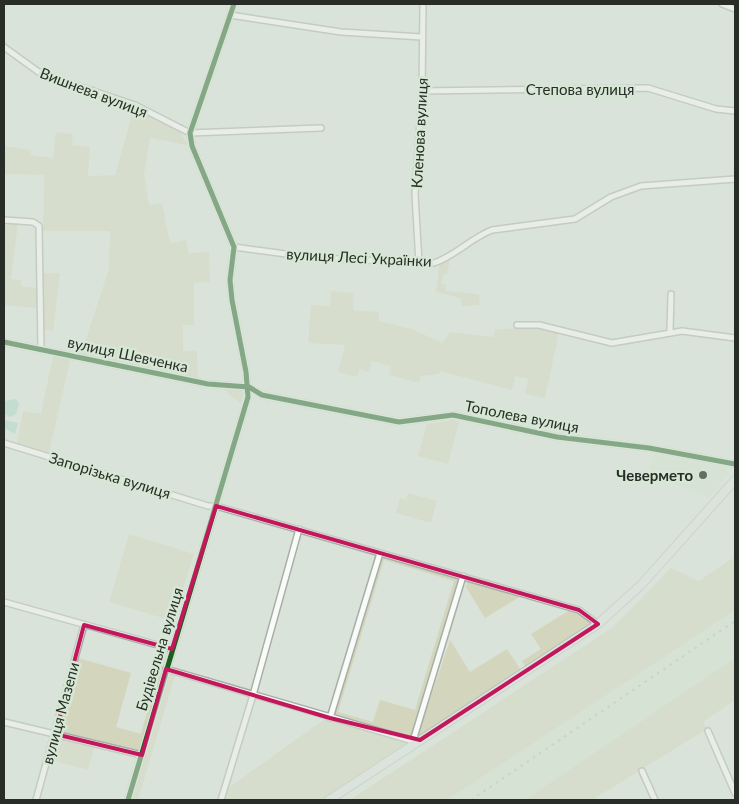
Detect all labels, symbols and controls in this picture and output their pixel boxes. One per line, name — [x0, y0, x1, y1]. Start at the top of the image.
street label: Вишнева вулиця — [38, 63, 150, 121]
street label: Кленова вулиця — [407, 77, 431, 189]
street label: Степова вулиця — [526, 80, 634, 98]
street label: вулиця Лесі Українки — [286, 244, 432, 270]
street label: вулиця Шевченка — [66, 332, 190, 376]
street label: Тополева вулиця — [463, 396, 581, 436]
street label: Запорізька вулиця — [47, 448, 173, 502]
place label: Чевермето — [616, 466, 693, 484]
marker: Чевермето — [697, 469, 709, 481]
street label: Будівельна вулиця — [132, 585, 186, 713]
street label: вулиця Мазепи — [38, 660, 82, 766]

